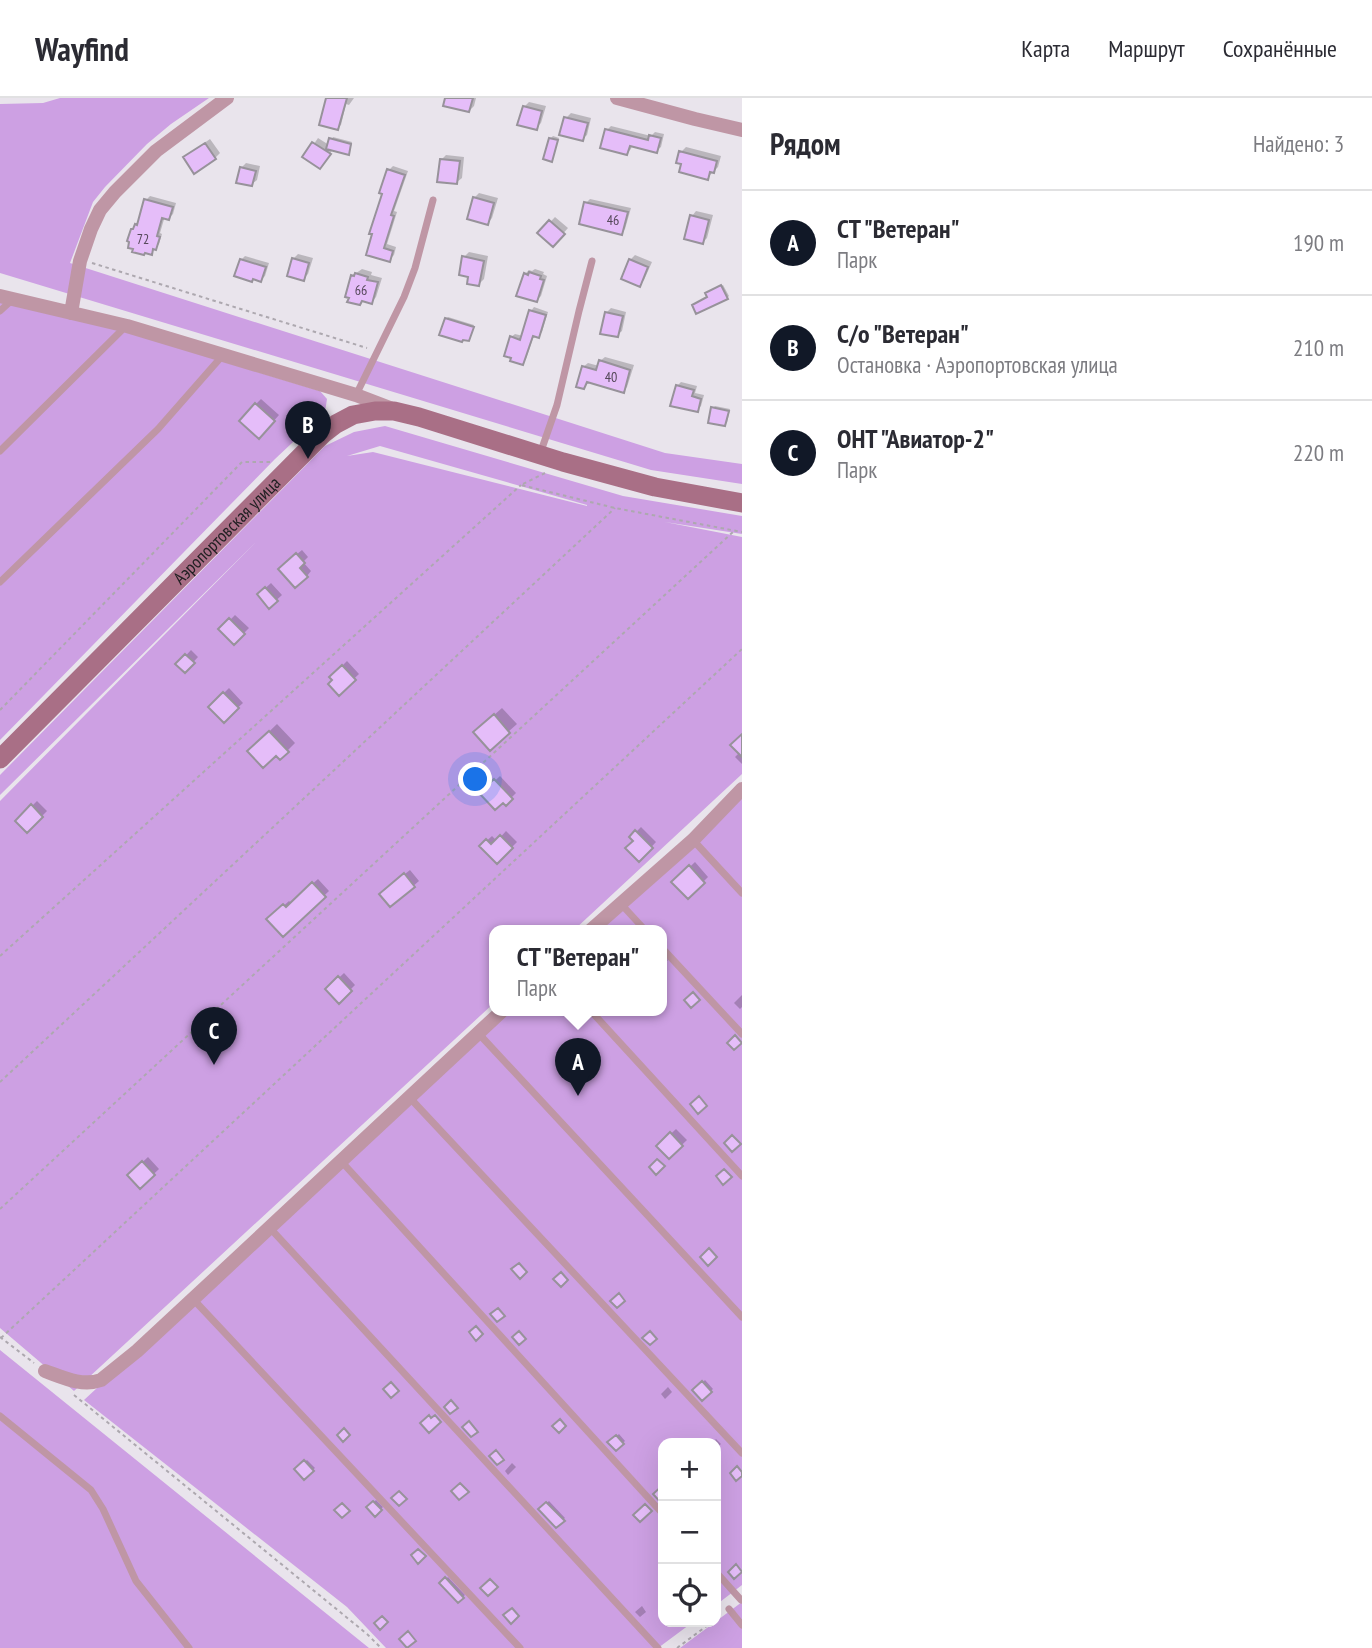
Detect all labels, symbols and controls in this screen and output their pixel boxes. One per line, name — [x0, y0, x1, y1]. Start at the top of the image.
text: Wayfind — [35, 27, 129, 70]
text: Карта — [1021, 33, 1070, 64]
text: Маршрут — [1108, 33, 1185, 64]
text: Сохранённые — [1223, 33, 1337, 64]
text: Рядом — [770, 124, 841, 163]
text: Найдено: 3 — [1253, 129, 1344, 158]
house number: 46 — [607, 211, 619, 229]
text: СТ "Ветеран" — [837, 212, 960, 245]
text: A — [787, 228, 799, 257]
text: 190 m — [1293, 228, 1344, 257]
house number: 72 — [137, 230, 149, 248]
text: Парк — [837, 245, 877, 274]
house number: 66 — [355, 281, 367, 299]
text: С/о "Ветеран" — [837, 317, 969, 350]
text: B — [787, 333, 799, 362]
text: 210 m — [1293, 333, 1344, 362]
text: Остановка · Аэропортовская улица — [837, 350, 1118, 379]
house number: 40 — [605, 368, 617, 386]
pin: B — [285, 401, 331, 459]
text: ОНТ "Авиатор-2" — [837, 422, 994, 455]
text: C — [788, 438, 798, 467]
text: 220 m — [1293, 438, 1344, 467]
text: Парк — [837, 455, 877, 484]
street label: Аэропортовская улица — [168, 471, 285, 589]
your location — [458, 762, 492, 796]
popup — [489, 925, 667, 1016]
text: СТ "Ветеран" — [517, 940, 639, 973]
text: Парк — [517, 973, 557, 1002]
pin: C — [191, 1007, 237, 1065]
pin: A — [555, 1038, 601, 1096]
map controls — [658, 1438, 721, 1627]
button: + — [658, 1438, 721, 1501]
button: − — [658, 1501, 721, 1564]
button: locate — [658, 1564, 721, 1627]

